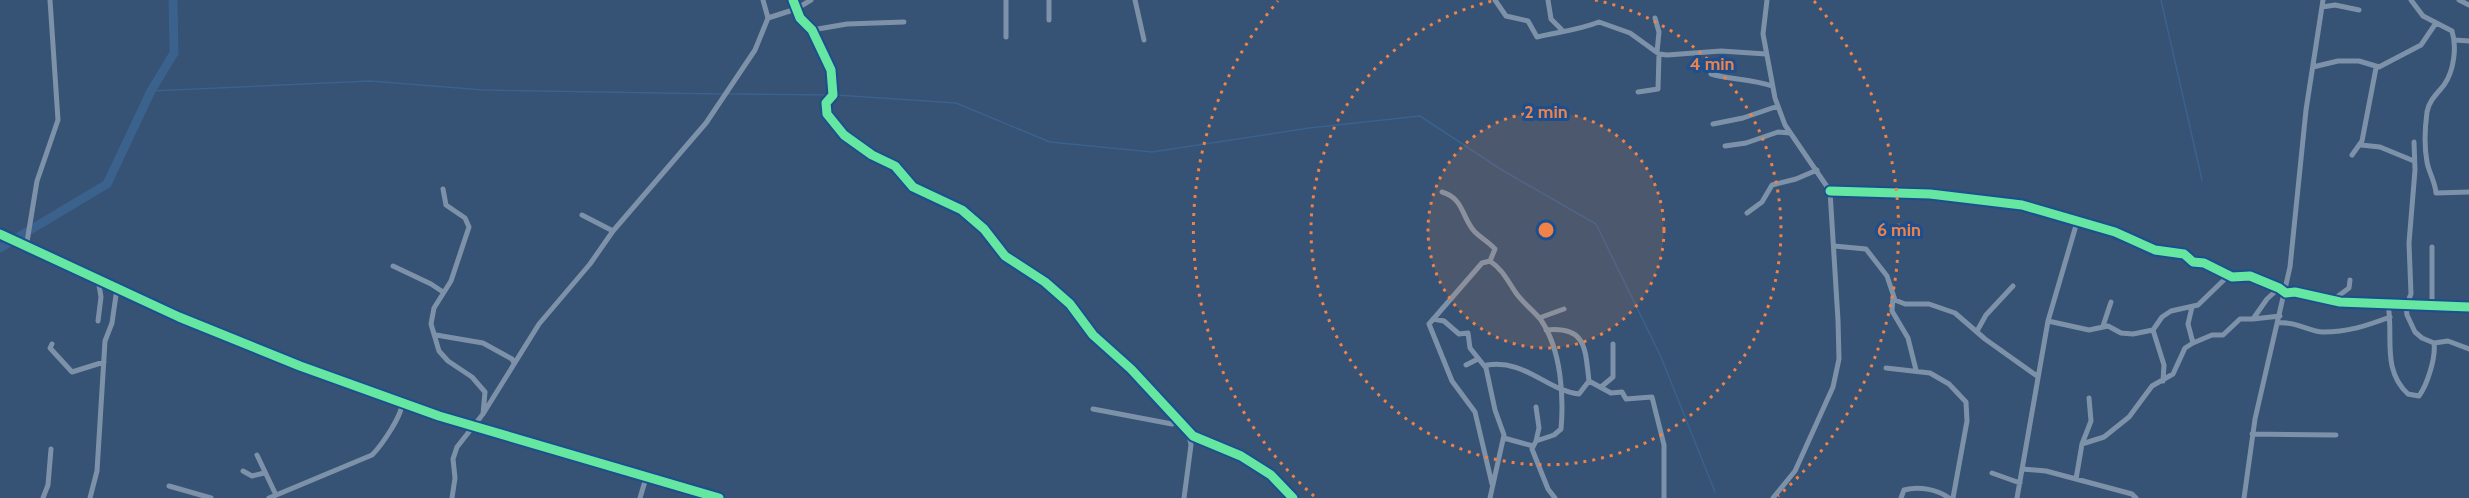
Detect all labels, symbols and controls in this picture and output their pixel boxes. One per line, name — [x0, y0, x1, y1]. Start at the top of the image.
text: 4 min — [1689, 53, 1735, 75]
text: 2 min — [1524, 101, 1568, 123]
text: 6 min — [1877, 219, 1921, 241]
centre of rings — [1536, 220, 1556, 240]

